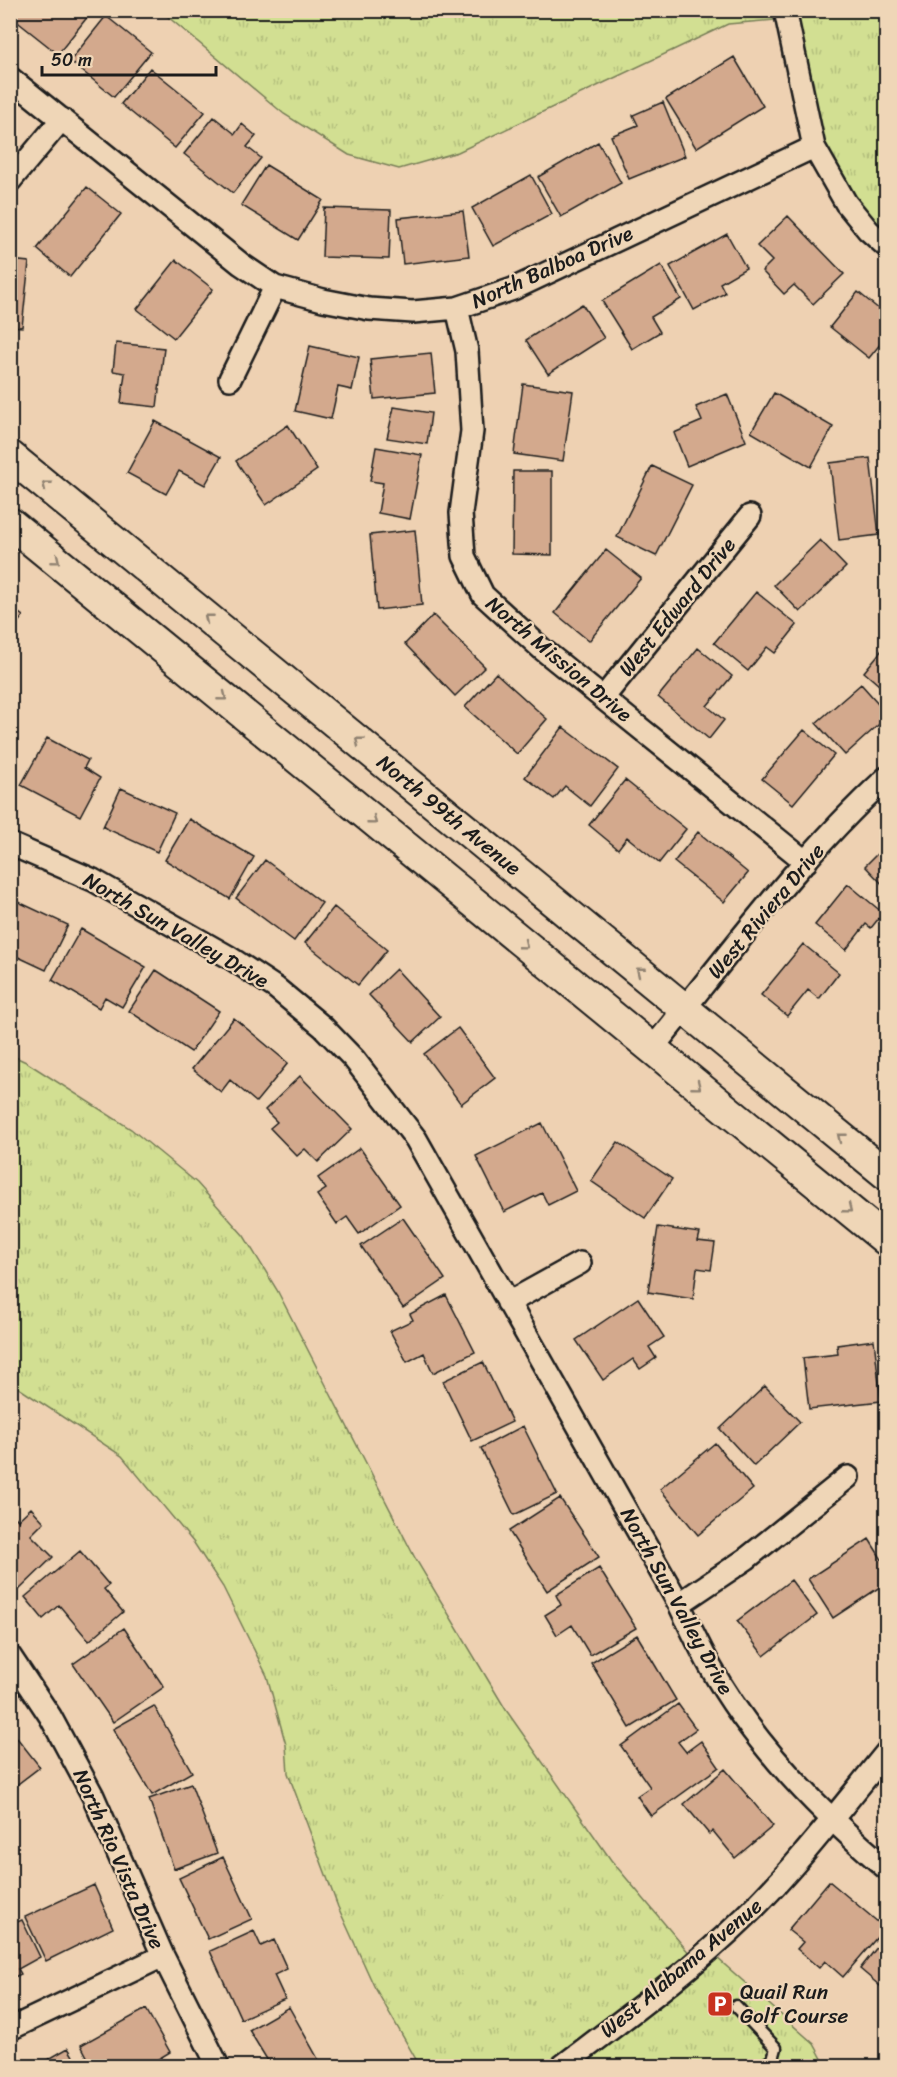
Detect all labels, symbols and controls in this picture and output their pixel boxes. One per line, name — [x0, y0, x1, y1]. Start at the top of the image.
scale bar — [42, 39, 216, 77]
text: 50 m — [51, 44, 92, 76]
street label: North Balboa Drive — [465, 214, 639, 320]
one-way arrow — [42, 482, 53, 493]
street label: West Edward Drive — [608, 529, 746, 685]
one-way arrow — [49, 552, 60, 563]
street label: North Mission Drive — [477, 586, 641, 732]
one-way arrow — [204, 614, 215, 625]
one-way arrow — [216, 690, 227, 701]
one-way arrow — [355, 738, 366, 749]
street label: North 99th Avenue — [368, 744, 530, 886]
one-way arrow — [366, 813, 377, 824]
street label: West Riviera Drive — [697, 834, 835, 988]
street label: North Sun Valley Drive — [76, 861, 276, 999]
one-way arrow — [517, 937, 528, 948]
one-way arrow — [636, 967, 647, 978]
one-way arrow — [690, 1078, 701, 1089]
one-way arrow — [837, 1133, 848, 1144]
one-way arrow — [841, 1201, 852, 1212]
street label: North Sun Valley Drive — [610, 1500, 744, 1702]
street label: North Rio Vista Drive — [62, 1762, 176, 1956]
street label: West Alabama Avenue — [591, 1888, 771, 2048]
place label: Quail Run Golf Course — [740, 1973, 849, 2035]
parking icon: Quail Run Golf Course — [705, 1989, 735, 2019]

